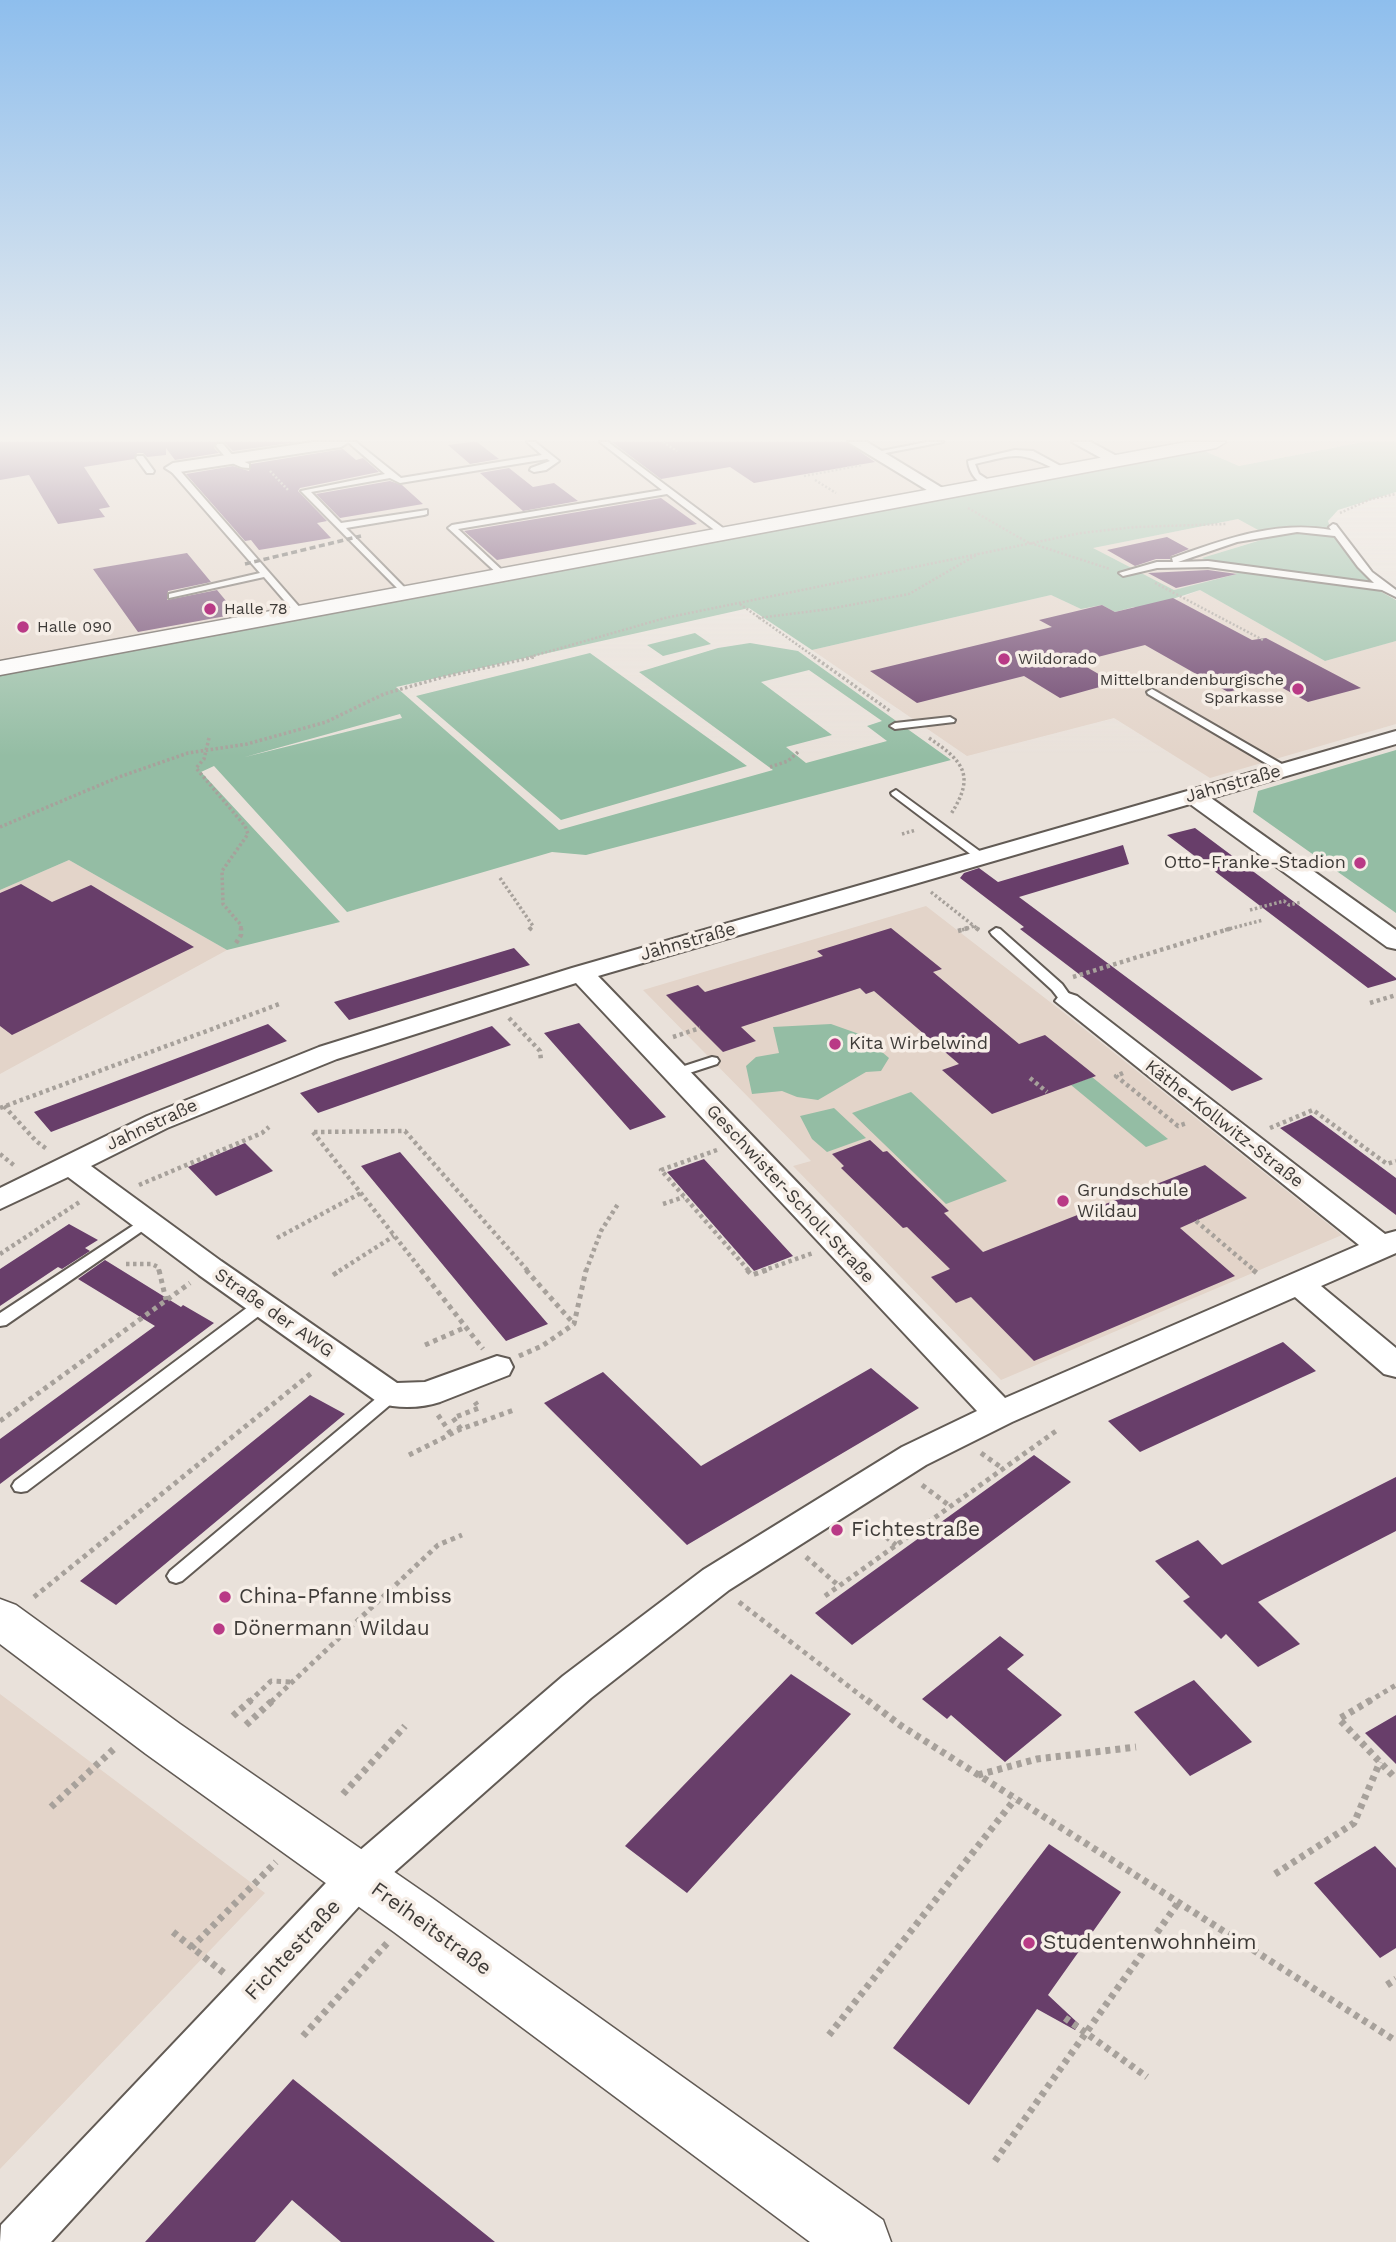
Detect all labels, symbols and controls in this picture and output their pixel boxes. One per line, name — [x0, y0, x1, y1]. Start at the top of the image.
place label: Halle 78 — [224, 599, 288, 619]
marker: Halle 78 — [202, 601, 218, 617]
place label: Halle 090 — [37, 617, 112, 637]
marker: Halle 090 — [15, 619, 31, 635]
place label: Wildorado — [1018, 649, 1097, 669]
marker: Wildorado — [996, 651, 1012, 667]
place label: Mittelbrandenburgische Sparkasse — [1100, 670, 1284, 708]
marker: Mittelbrandenburgische Sparkasse — [1290, 681, 1306, 697]
street label: Jahnstraße — [1183, 760, 1283, 808]
place label: Otto-Franke-Stadion — [1164, 852, 1346, 874]
marker: Otto-Franke-Stadion — [1352, 855, 1368, 871]
street label: Jahnstraße — [638, 918, 738, 966]
place label: Kita Wirbelwind — [849, 1033, 988, 1055]
marker: Kita Wirbelwind — [827, 1036, 843, 1052]
street label: Käthe-Kollwitz-Straße — [1141, 1055, 1307, 1193]
street label: Jahnstraße — [103, 1094, 201, 1156]
street label: Geschwister-Scholl-Straße — [701, 1100, 879, 1288]
place label: Grundschule Wildau — [1077, 1180, 1189, 1222]
marker: Grundschule Wildau — [1055, 1193, 1071, 1209]
street label: Straße der AWG — [210, 1264, 338, 1362]
place label: Fichtestraße — [851, 1517, 980, 1543]
marker: Fichtestraße — [829, 1522, 845, 1538]
place label: China-Pfanne Imbiss — [239, 1584, 452, 1610]
marker: China-Pfanne Imbiss — [217, 1589, 233, 1605]
place label: Dönermann Wildau — [233, 1616, 430, 1642]
marker: Dönermann Wildau — [211, 1621, 227, 1637]
street label: Freiheitstraße — [366, 1877, 496, 1981]
street label: Fichtestraße — [240, 1894, 346, 2006]
place label: Studentenwohnheim — [1043, 1930, 1257, 1956]
marker: Studentenwohnheim — [1021, 1935, 1037, 1951]

